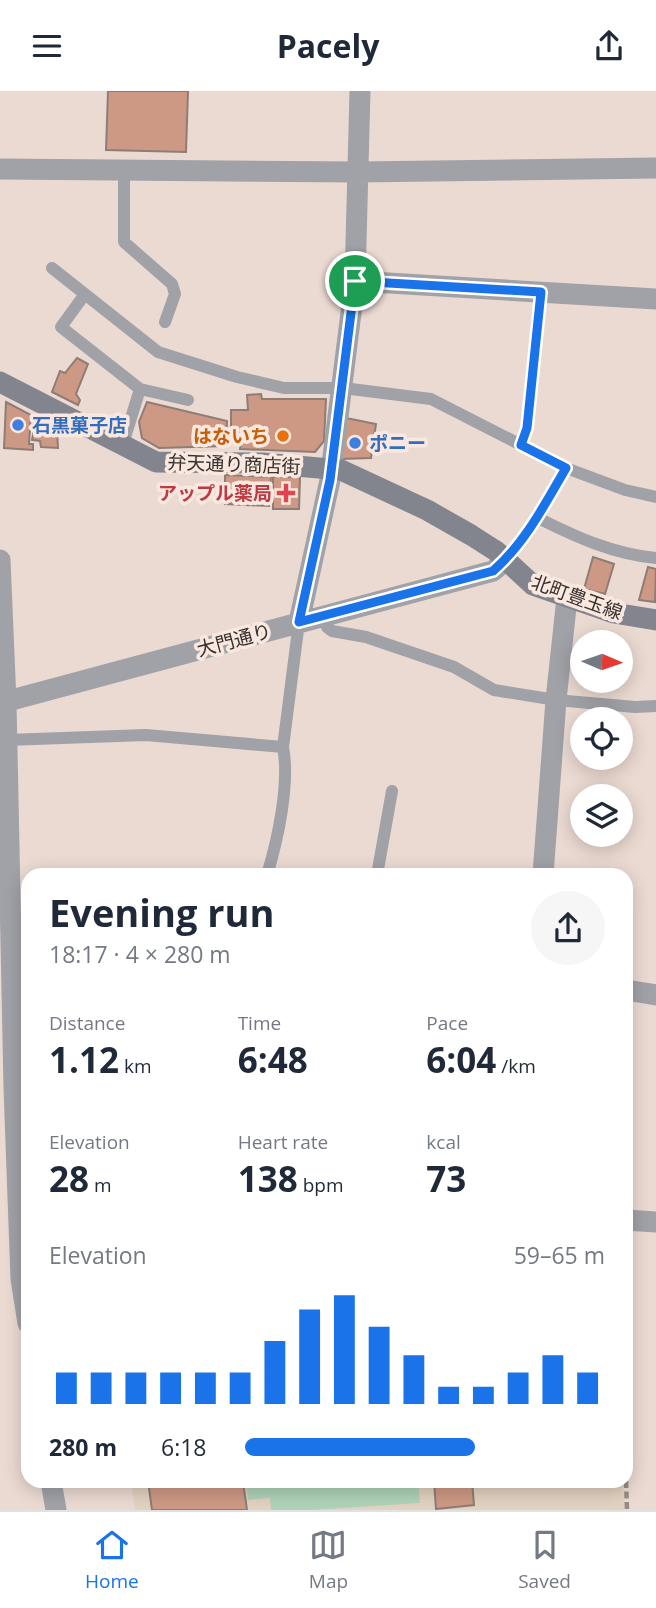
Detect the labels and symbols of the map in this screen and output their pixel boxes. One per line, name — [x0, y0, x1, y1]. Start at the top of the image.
pin — [325, 251, 385, 311]
place label: 石黒菓子店 — [32, 412, 127, 438]
marker: 石黒菓子店 — [10, 417, 26, 433]
place label: はないち — [193, 423, 269, 449]
marker: はないち — [275, 428, 291, 444]
place label: ポニー — [369, 430, 426, 456]
marker: ポニー — [347, 435, 363, 451]
street label: 弁天通り商店街 — [167, 449, 301, 479]
place label: アップル薬局 — [158, 480, 272, 506]
marker: アップル薬局 — [278, 485, 294, 501]
street label: 北町豊玉線 — [528, 569, 626, 625]
street label: 大門通り — [194, 618, 274, 662]
north arrow — [570, 630, 634, 693]

